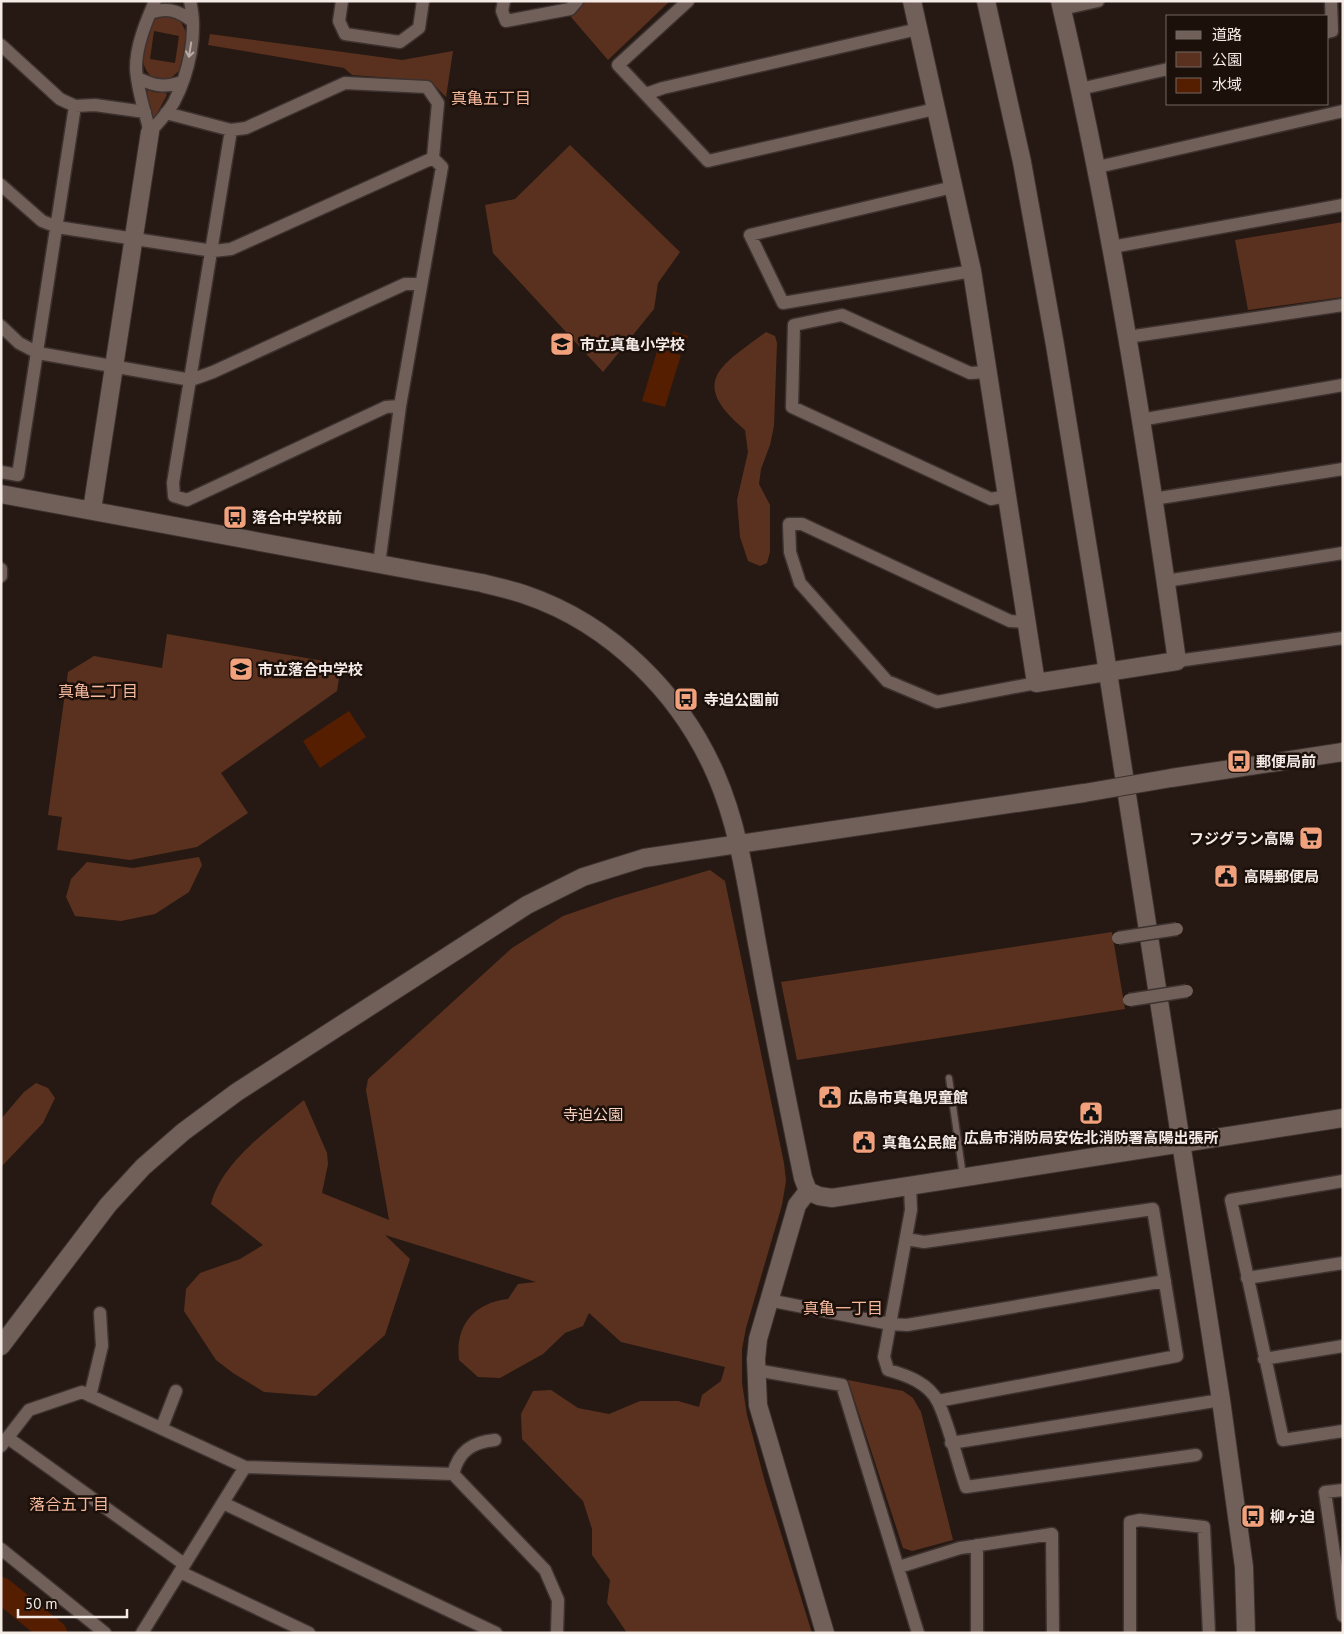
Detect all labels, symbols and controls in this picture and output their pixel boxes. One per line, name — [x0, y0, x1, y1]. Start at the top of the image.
legend — [1166, 15, 1329, 105]
text: 道路 — [1212, 25, 1242, 44]
one-way arrow — [185, 41, 195, 57]
text: 公園 — [1212, 50, 1242, 69]
text: 水域 — [1212, 75, 1242, 94]
district label: 真亀五丁目 — [451, 88, 531, 108]
school or university icon: 市立真亀小学校 — [549, 331, 575, 357]
place label: 市立真亀小学校 — [580, 335, 685, 354]
bus stop icon: 落合中学校前 — [222, 504, 248, 530]
place label: 落合中学校前 — [252, 508, 342, 527]
school or university icon: 市立落合中学校 — [228, 656, 254, 682]
place label: 市立落合中学校 — [258, 660, 363, 679]
district label: 真亀二丁目 — [58, 681, 138, 701]
bus stop icon: 寺迫公園前 — [673, 686, 699, 712]
place label: 寺迫公園前 — [704, 690, 779, 709]
bus stop icon: 郵便局前 — [1226, 748, 1252, 774]
place label: 郵便局前 — [1256, 752, 1316, 771]
supermarket icon: フジグラン高陽 — [1298, 825, 1324, 851]
place label: フジグラン高陽 — [1189, 829, 1294, 848]
public building icon: 高陽郵便局 — [1213, 863, 1239, 889]
place label: 高陽郵便局 — [1244, 867, 1319, 886]
public building icon: 広島市真亀児童館 — [817, 1084, 843, 1110]
place label: 広島市真亀児童館 — [848, 1088, 968, 1107]
public building icon: 広島市消防局安佐北消防署高陽出張所 — [1078, 1100, 1104, 1126]
park label: 寺迫公園 — [563, 1105, 623, 1124]
place label: 広島市消防局安佐北消防署高陽出張所 — [963, 1128, 1219, 1147]
public building icon: 真亀公民館 — [851, 1129, 877, 1155]
place label: 真亀公民館 — [882, 1133, 957, 1152]
district label: 真亀一丁目 — [803, 1298, 883, 1318]
district label: 落合五丁目 — [29, 1494, 109, 1514]
bus stop icon: 柳ヶ迫 — [1240, 1503, 1266, 1529]
place label: 柳ヶ迫 — [1270, 1507, 1315, 1526]
scale bar — [18, 1586, 126, 1618]
text: 50 m — [25, 1594, 58, 1613]

